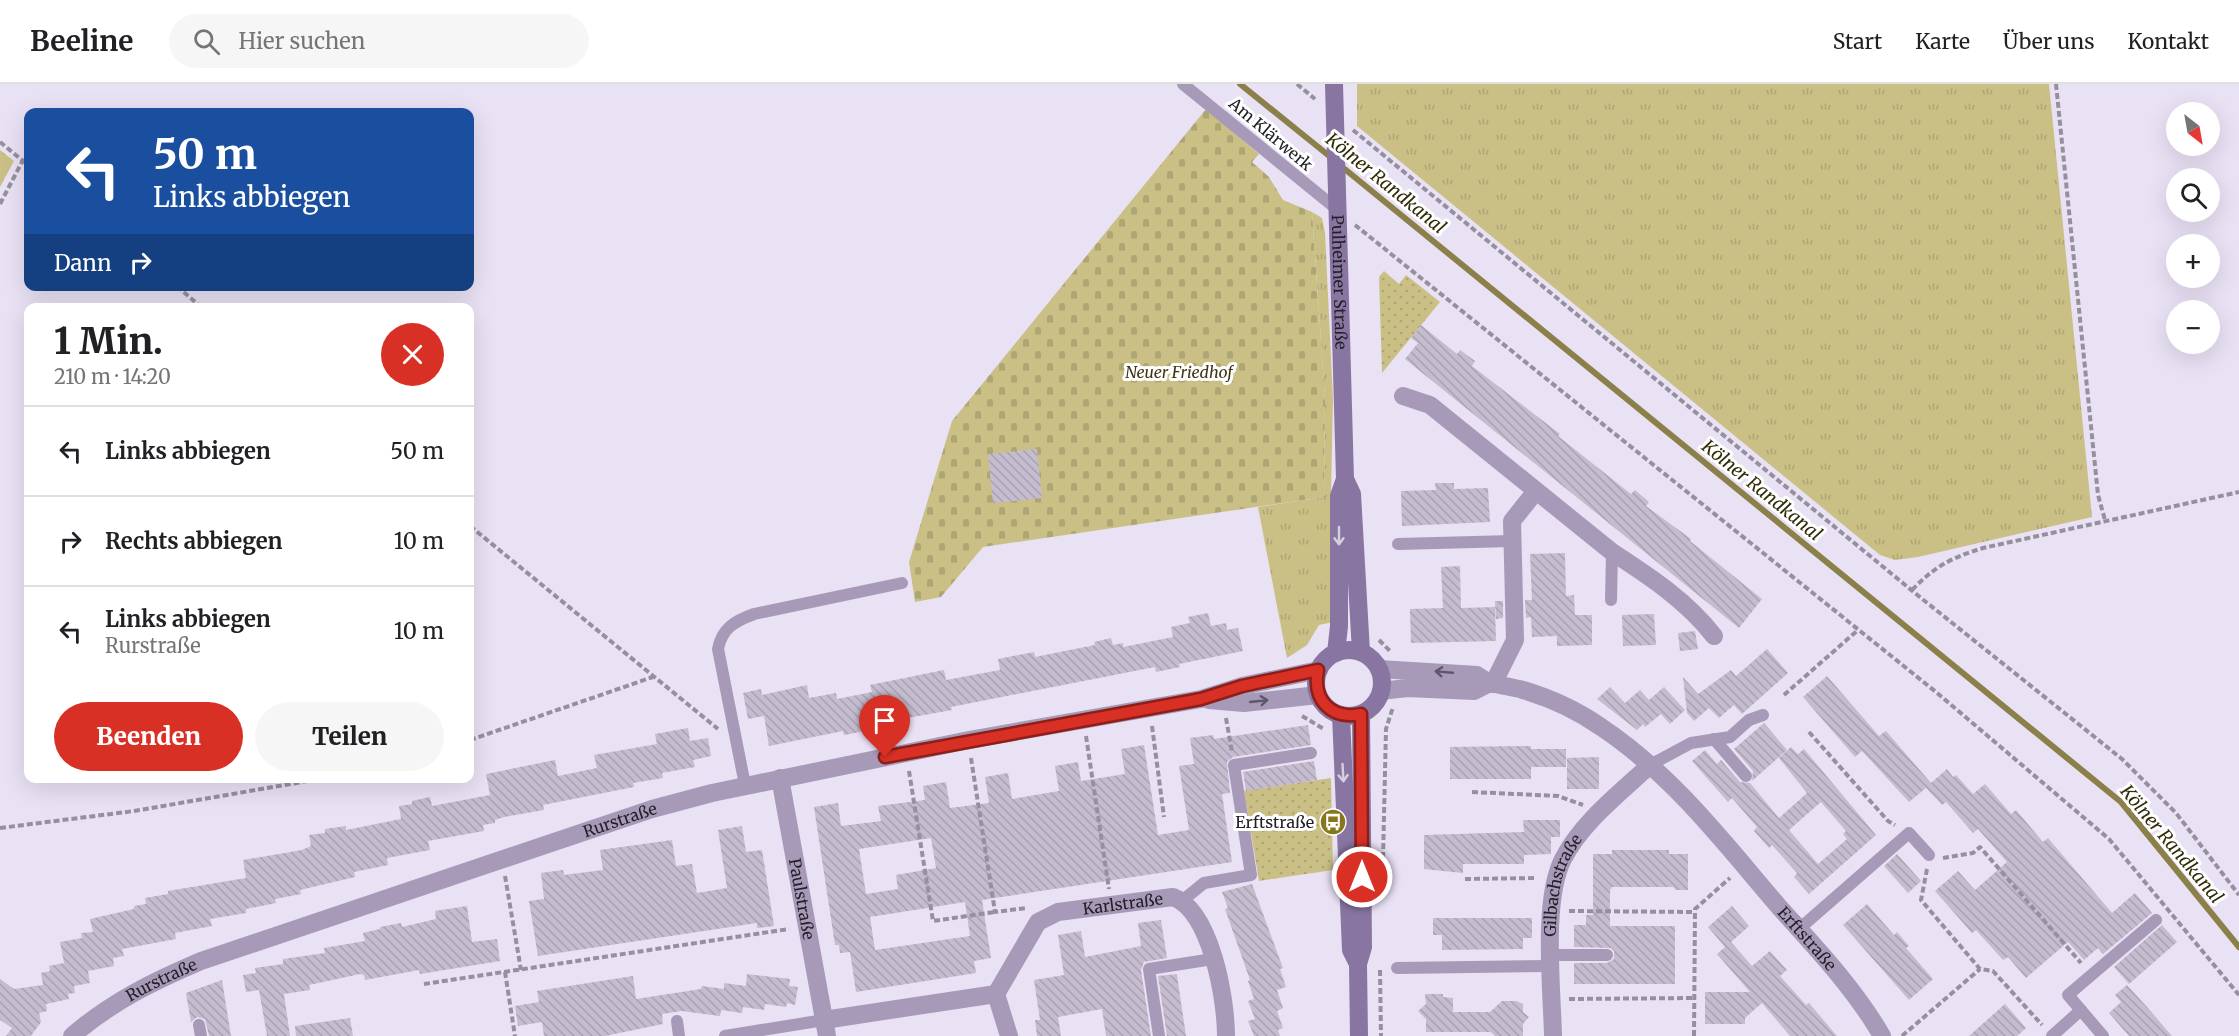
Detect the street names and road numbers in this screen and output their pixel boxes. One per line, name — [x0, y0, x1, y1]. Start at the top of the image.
street label: Am Klärwerk — [1225, 93, 1317, 175]
street label: Pulheimer Straße — [1328, 214, 1351, 350]
street label: Rurstraße — [580, 798, 659, 842]
street label: Gilbachstraße — [1540, 830, 1586, 937]
street label: Paulstraße — [785, 857, 819, 941]
street label: Karlstraße — [1081, 888, 1164, 919]
street label: Erftstraße — [1774, 902, 1841, 974]
street label: Rurstraße — [122, 954, 200, 1006]

